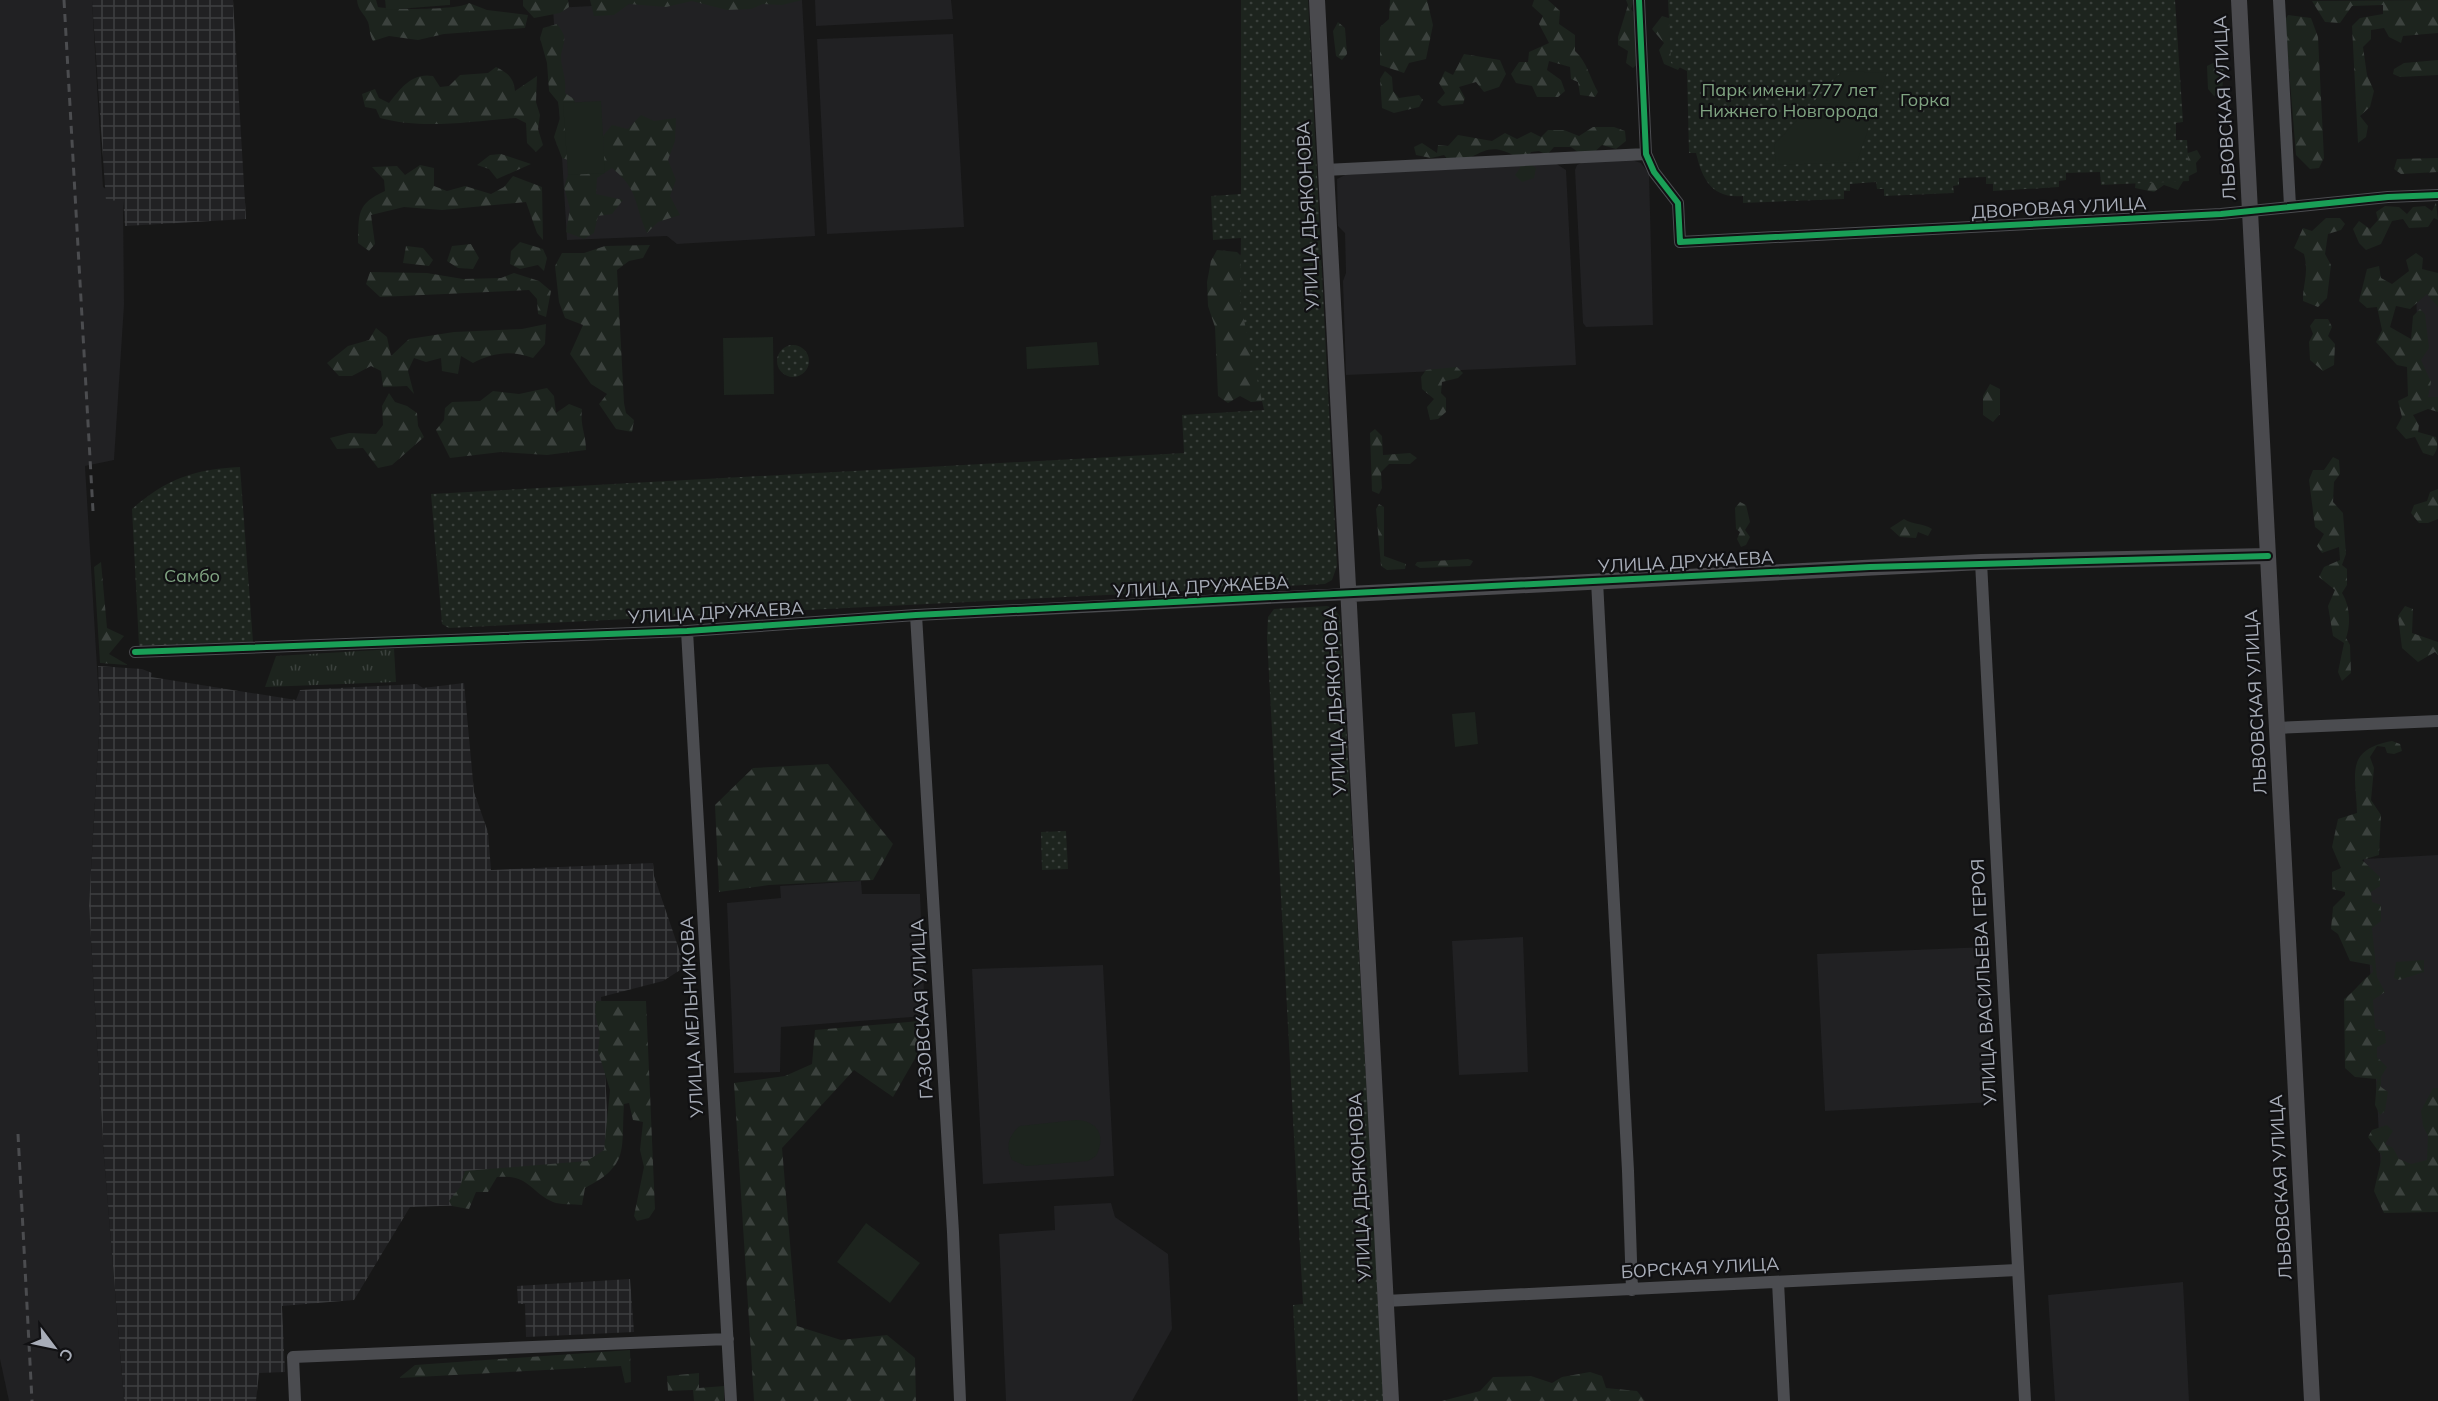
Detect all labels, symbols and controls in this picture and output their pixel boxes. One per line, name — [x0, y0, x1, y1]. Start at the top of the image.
street label: ЛЬВОВСКАЯ УЛИЦА — [2208, 15, 2241, 201]
park label: Парк имени 777 лет Нижнего Новгорода — [1699, 78, 1879, 122]
park label: Горка — [1900, 88, 1950, 111]
street label: УЛИЦА ДЬЯКОНОВА — [1291, 121, 1324, 312]
street label: ДВОРОВАЯ УЛИЦА — [1971, 191, 2147, 224]
street label: УЛИЦА ДРУЖАЕВА — [1596, 545, 1775, 578]
park label: Самбо — [164, 564, 220, 587]
street label: УЛИЦА ДРУЖАЕВА — [1111, 570, 1290, 603]
street label: УЛИЦА ДРУЖАЕВА — [626, 596, 805, 629]
street label: УЛИЦА ДЬЯКОНОВА — [1318, 606, 1351, 797]
street label: ЛЬВОВСКАЯ УЛИЦА — [2239, 609, 2272, 795]
street label: УЛИЦА ВАСИЛЬЕВА ГЕРОЯ — [1966, 858, 2002, 1107]
street label: УЛИЦА МЕЛЬНИКОВА — [675, 916, 708, 1119]
street label: ГАЗОВСКАЯ УЛИЦА — [905, 918, 938, 1100]
street label: УЛИЦА ДЬЯКОНОВА — [1343, 1092, 1376, 1283]
street label: ЛЬВОВСКАЯ УЛИЦА — [2264, 1094, 2297, 1280]
street label: БОРСКАЯ УЛИЦА — [1620, 1252, 1780, 1283]
north arrow — [24, 1317, 84, 1377]
text: С — [55, 1345, 78, 1365]

